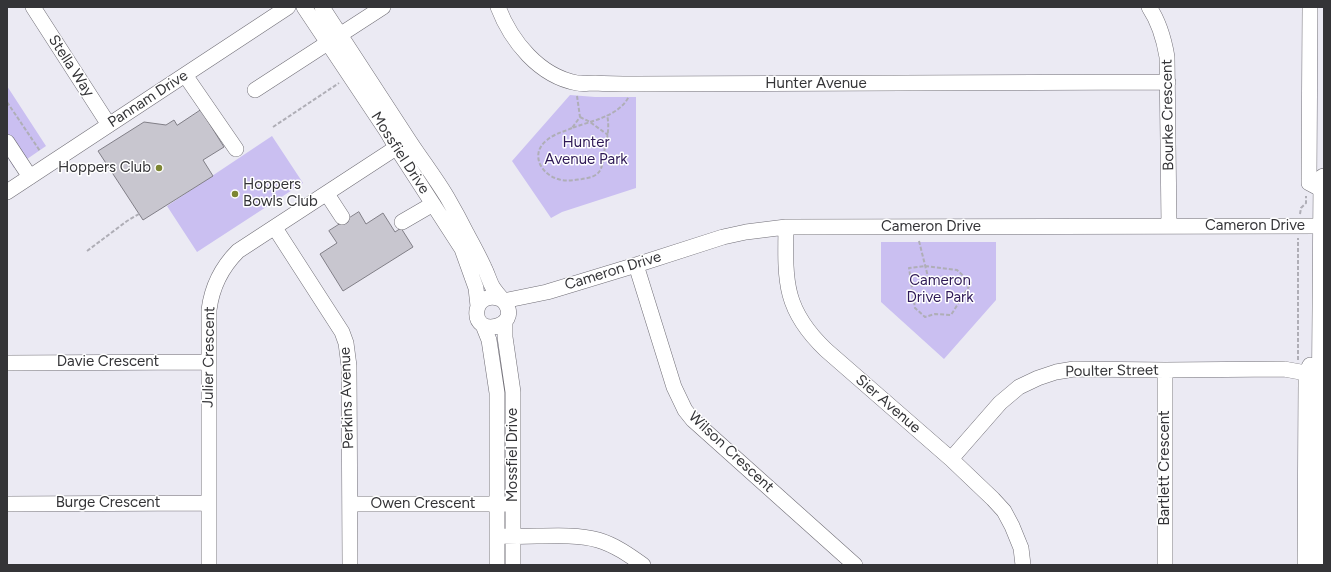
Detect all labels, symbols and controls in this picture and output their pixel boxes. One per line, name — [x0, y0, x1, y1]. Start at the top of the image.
street label: Stella Way — [44, 32, 98, 100]
street label: Bourke Crescent — [1158, 59, 1178, 171]
street label: Pannam Drive — [105, 66, 191, 132]
street label: Hunter Avenue — [765, 75, 867, 93]
street label: Mossfiel Drive — [367, 109, 433, 197]
park label: Hunter Avenue Park — [545, 134, 627, 169]
place label: Hoppers Club — [58, 159, 151, 177]
marker: Hoppers Club — [154, 163, 164, 173]
place label: Hoppers Bowls Club — [243, 176, 318, 211]
marker: Hoppers Bowls Club — [230, 189, 240, 199]
street label: Cameron Drive — [1205, 217, 1305, 235]
street label: Cameron Drive — [881, 218, 981, 236]
street label: Cameron Drive — [563, 248, 663, 294]
park label: Cameron Drive Park — [907, 272, 973, 307]
street label: Julier Crescent — [199, 306, 219, 408]
street label: Perkins Avenue — [336, 347, 358, 449]
street label: Davie Crescent — [57, 353, 159, 371]
street label: Poulter Street — [1065, 361, 1159, 381]
street label: Sier Avenue — [852, 371, 924, 437]
street label: Mossfiel Drive — [504, 408, 522, 502]
street label: Wilson Crescent — [685, 408, 777, 496]
street label: Bartlett Crescent — [1156, 410, 1174, 526]
street label: Burge Crescent — [56, 494, 160, 512]
street label: Owen Crescent — [371, 495, 475, 513]

